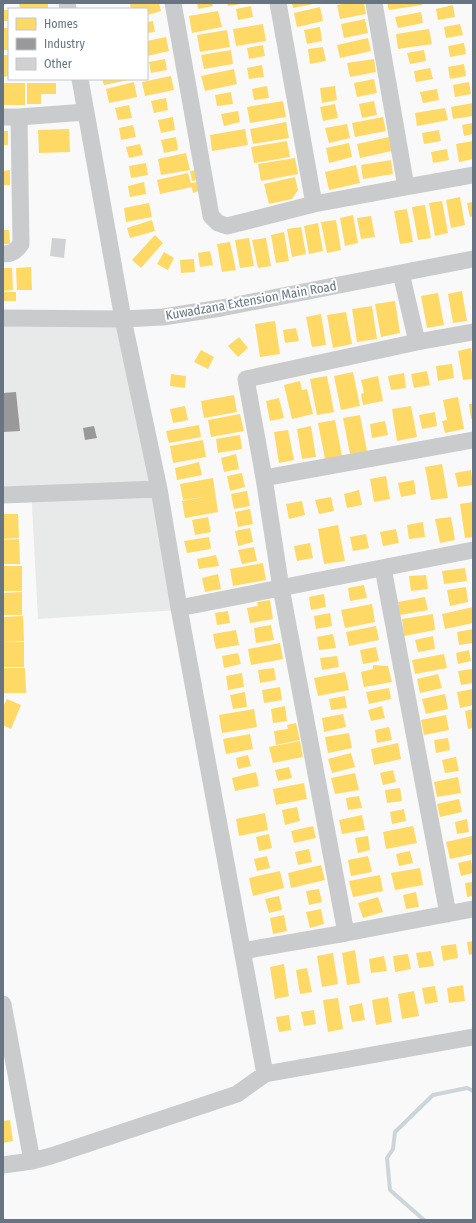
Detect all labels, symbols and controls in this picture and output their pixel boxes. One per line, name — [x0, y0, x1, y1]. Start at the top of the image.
legend — [8, 8, 148, 80]
text: Homes — [44, 17, 78, 31]
text: Industry — [44, 37, 85, 51]
text: Other — [44, 57, 73, 71]
street label: Kuwadzana Extension Main Road — [164, 278, 338, 323]

